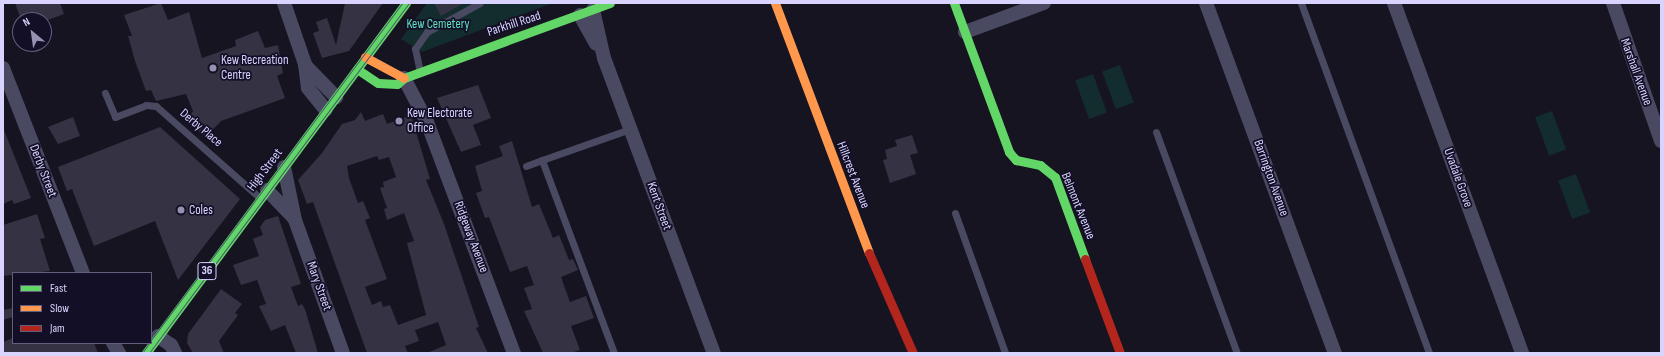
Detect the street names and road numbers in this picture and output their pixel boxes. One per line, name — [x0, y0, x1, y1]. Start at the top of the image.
street label: Parkhill Road — [485, 8, 543, 40]
street label: Marshall Avenue — [1617, 36, 1655, 108]
street label: Derby Place — [176, 106, 226, 150]
street label: Barrington Avenue — [1250, 138, 1292, 218]
street label: Hillcrest Avenue — [833, 139, 873, 211]
street label: Derby Street — [26, 142, 60, 200]
street label: High Street — [244, 146, 286, 194]
street label: Uvadale Grove — [1440, 146, 1476, 210]
street label: Belmont Avenue — [1058, 170, 1098, 242]
street label: Kent Street — [643, 180, 675, 232]
street label: Ridgeway Avenue — [450, 199, 492, 275]
street label: Mary Street — [303, 259, 335, 313]
road number: 36 — [197, 261, 217, 281]

